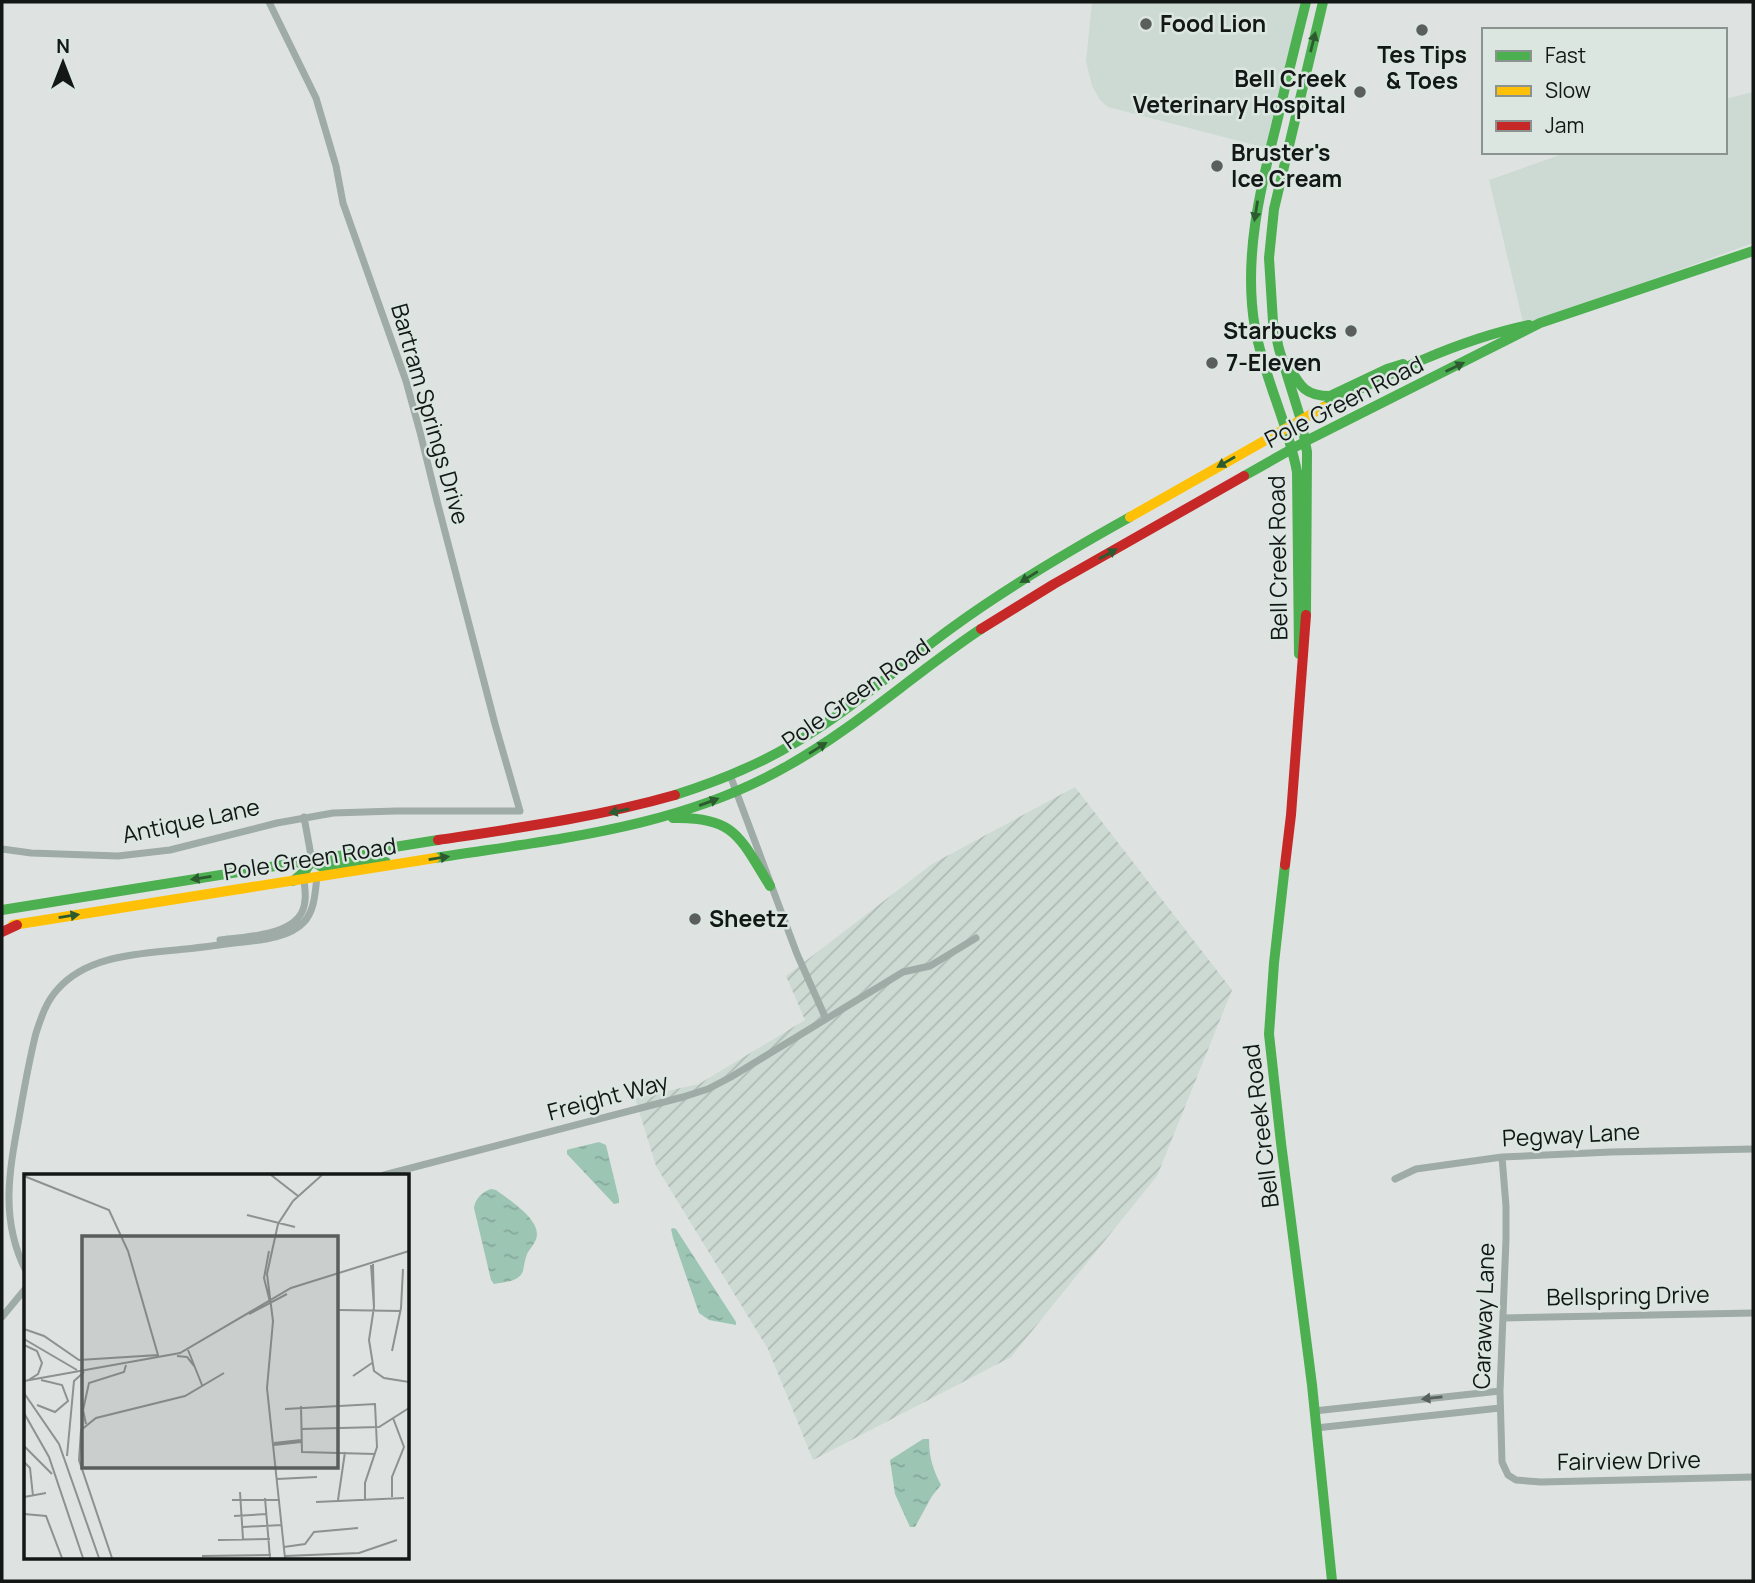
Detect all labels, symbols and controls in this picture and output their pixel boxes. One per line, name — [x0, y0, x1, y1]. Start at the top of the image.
place label: Food Lion — [1160, 7, 1266, 39]
marker: Food Lion — [1138, 16, 1154, 32]
marker: Tes Tips & Toes — [1414, 22, 1430, 38]
north arrow — [28, 28, 98, 98]
legend — [1482, 28, 1727, 154]
one-way arrow — [1308, 31, 1319, 53]
text: N — [56, 33, 70, 59]
place label: Tes Tips & Toes — [1377, 38, 1467, 96]
text: Fast — [1545, 41, 1586, 69]
place label: Bell Creek Veterinary Hospital — [1133, 62, 1347, 120]
text: Slow — [1545, 76, 1591, 104]
marker: Bell Creek Veterinary Hospital — [1352, 84, 1368, 100]
text: Jam — [1545, 111, 1584, 139]
place label: Bruster's Ice Cream — [1231, 136, 1342, 194]
marker: Bruster's Ice Cream — [1209, 158, 1225, 174]
one-way arrow — [1250, 200, 1261, 222]
street label: Bartram Springs Drive — [384, 300, 478, 528]
place label: Starbucks — [1223, 314, 1337, 346]
marker: Starbucks — [1343, 323, 1359, 339]
place label: 7-Eleven — [1226, 346, 1321, 378]
street label: Pole Green Road — [1259, 347, 1429, 455]
marker: 7-Eleven — [1204, 355, 1220, 371]
one-way arrow — [1445, 362, 1465, 373]
one-way arrow — [1216, 456, 1235, 468]
street label: Bell Creek Road — [1260, 475, 1294, 641]
one-way arrow — [1099, 547, 1118, 560]
one-way arrow — [1020, 570, 1039, 583]
street label: Pole Green Road — [775, 630, 936, 756]
one-way arrow — [808, 742, 828, 755]
street label: Antique Lane — [119, 790, 262, 850]
one-way arrow — [699, 796, 720, 807]
one-way arrow — [608, 805, 630, 816]
street label: Pole Green Road — [221, 829, 398, 887]
one-way arrow — [428, 852, 450, 863]
one-way arrow — [189, 873, 211, 884]
place label: Sheetz — [709, 902, 788, 934]
one-way arrow — [58, 910, 80, 921]
marker: Sheetz — [687, 911, 703, 927]
street label: Bell Creek Road — [1234, 1042, 1286, 1210]
street label: Freight Way — [544, 1065, 672, 1128]
street label: Pegway Lane — [1501, 1114, 1641, 1154]
inset map — [24, 1174, 410, 1558]
street label: Caraway Lane — [1464, 1242, 1502, 1390]
street label: Bellspring Drive — [1546, 1278, 1710, 1312]
one-way arrow — [1421, 1393, 1443, 1404]
street label: Fairview Drive — [1557, 1443, 1701, 1477]

